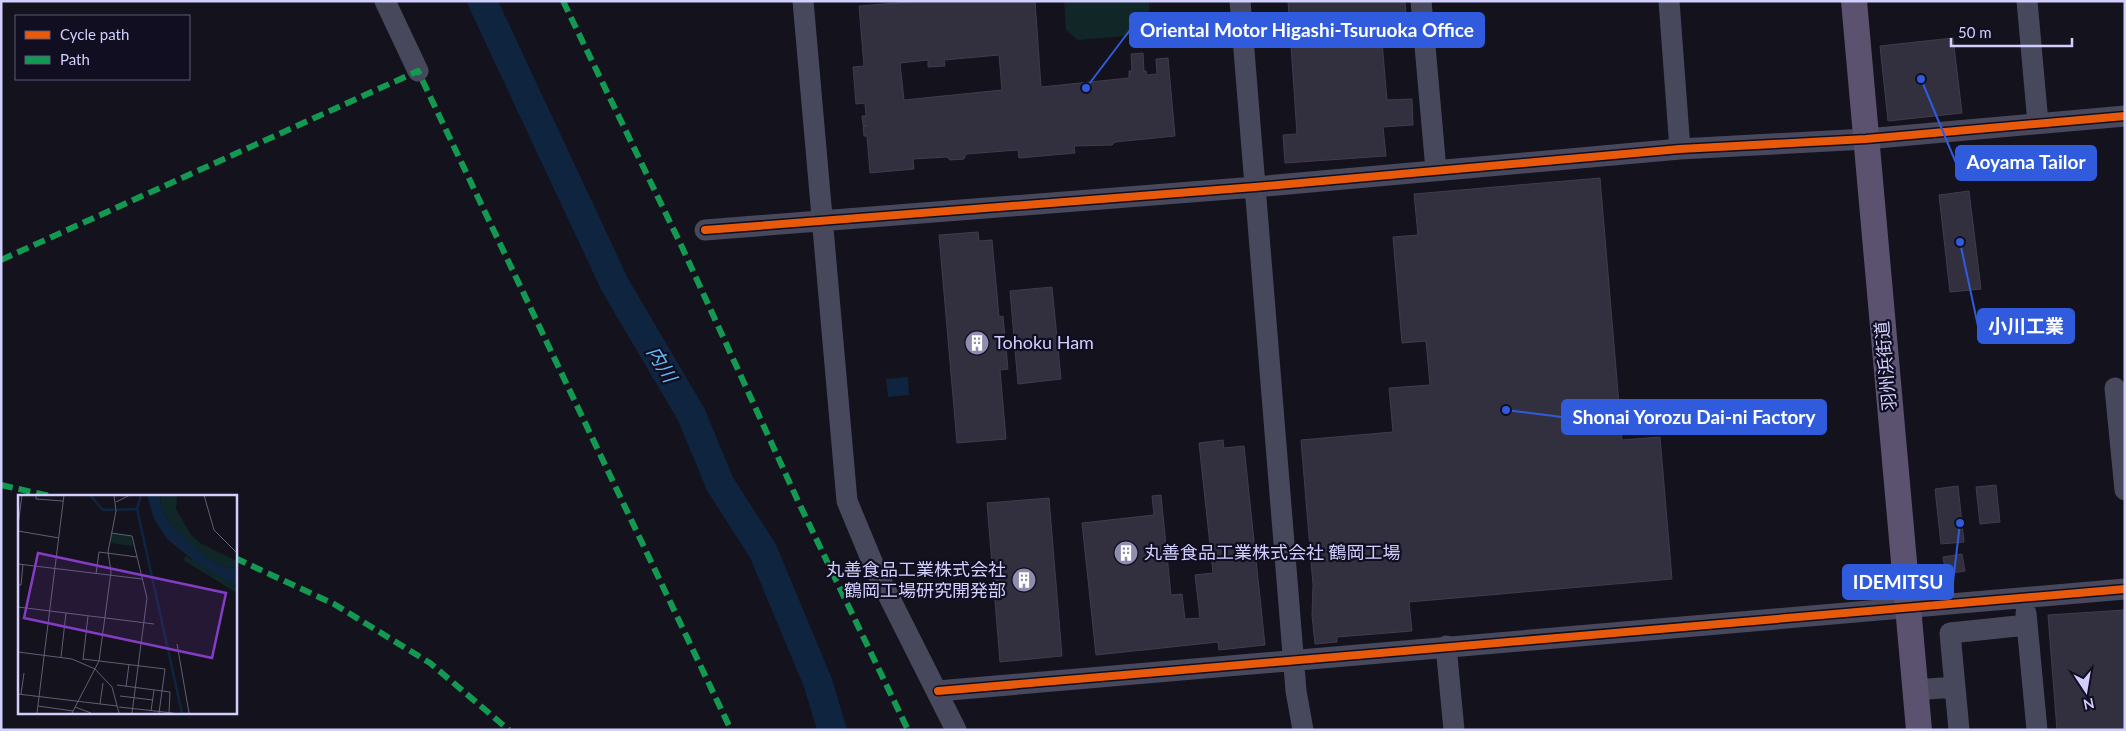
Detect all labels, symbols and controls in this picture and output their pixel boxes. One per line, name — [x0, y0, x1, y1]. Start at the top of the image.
callout: Oriental Motor Higashi-Tsuruoka Office — [1130, 13, 1484, 47]
legend — [15, 15, 190, 80]
scale bar — [1951, 15, 2072, 47]
text: Oriental Motor Higashi-Tsuruoka Office — [1140, 18, 1474, 41]
text: 50 m — [1958, 23, 1992, 41]
text: Cycle path — [60, 25, 129, 43]
text: Path — [60, 50, 90, 68]
callout: Aoyama Tailor — [1956, 146, 2096, 180]
text: Aoyama Tailor — [1965, 150, 2086, 173]
callout: 小川工業 — [1978, 309, 2074, 343]
text: 小川工業 — [1988, 314, 2064, 337]
street label: 羽州浜街道 — [1870, 320, 1900, 412]
building icon: Tohoku Ham — [964, 330, 990, 356]
place label: Tohoku Ham — [994, 331, 1094, 353]
water label: 内川 — [643, 342, 683, 388]
callout: Shonai Yorozu Dai-ni Factory — [1562, 400, 1826, 434]
text: Shonai Yorozu Dai-ni Factory — [1573, 405, 1816, 428]
inset map — [18, 495, 236, 714]
building icon: 丸善食品工業株式会社 鶴岡工場 — [1113, 540, 1139, 566]
place label: 丸善食品工業株式会社 鶴岡工場 — [1144, 541, 1401, 563]
place label: 丸善食品工業株式会社 鶴岡工場研究開発部 — [826, 558, 1006, 601]
callout: IDEMITSU — [1843, 565, 1953, 599]
building icon: 丸善食品工業株式会社 鶴岡工場研究開発部 — [1011, 567, 1037, 593]
text: IDEMITSU — [1853, 570, 1943, 593]
north arrow — [2061, 666, 2111, 716]
text: N — [2082, 695, 2096, 714]

